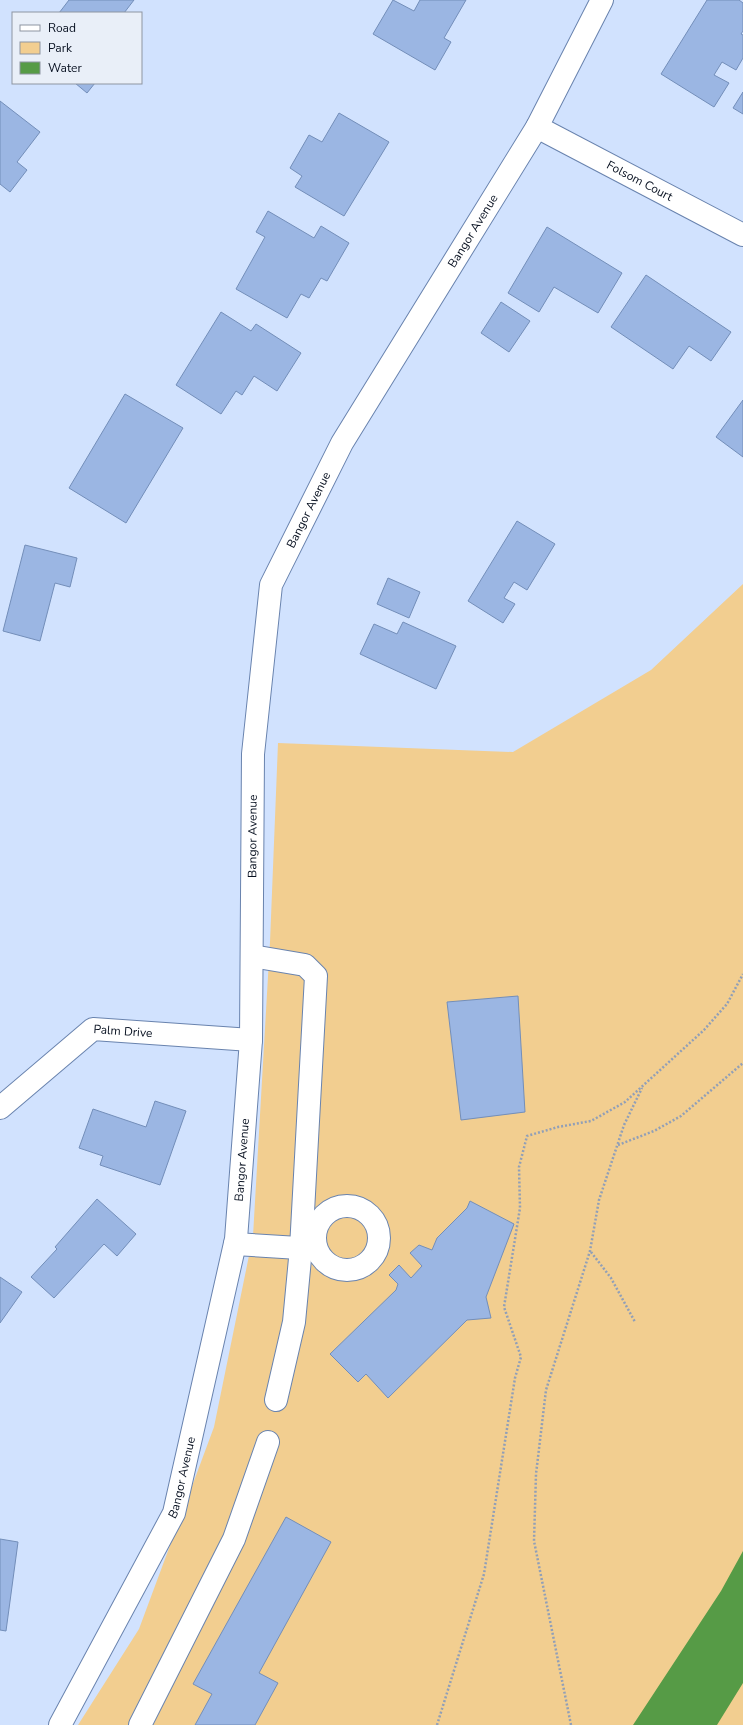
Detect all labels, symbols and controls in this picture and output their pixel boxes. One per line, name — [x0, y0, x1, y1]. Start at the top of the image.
legend — [12, 12, 142, 84]
text: Road — [48, 20, 76, 36]
text: Park — [48, 40, 73, 56]
text: Water — [48, 60, 82, 76]
street label: Folsom Court — [604, 157, 676, 205]
street label: Bangor Avenue — [444, 191, 501, 271]
street label: Bangor Avenue — [283, 469, 334, 551]
street label: Bangor Avenue — [244, 794, 261, 878]
street label: Palm Drive — [93, 1021, 153, 1041]
street label: Bangor Avenue — [231, 1118, 253, 1202]
street label: Bangor Avenue — [164, 1435, 199, 1522]

